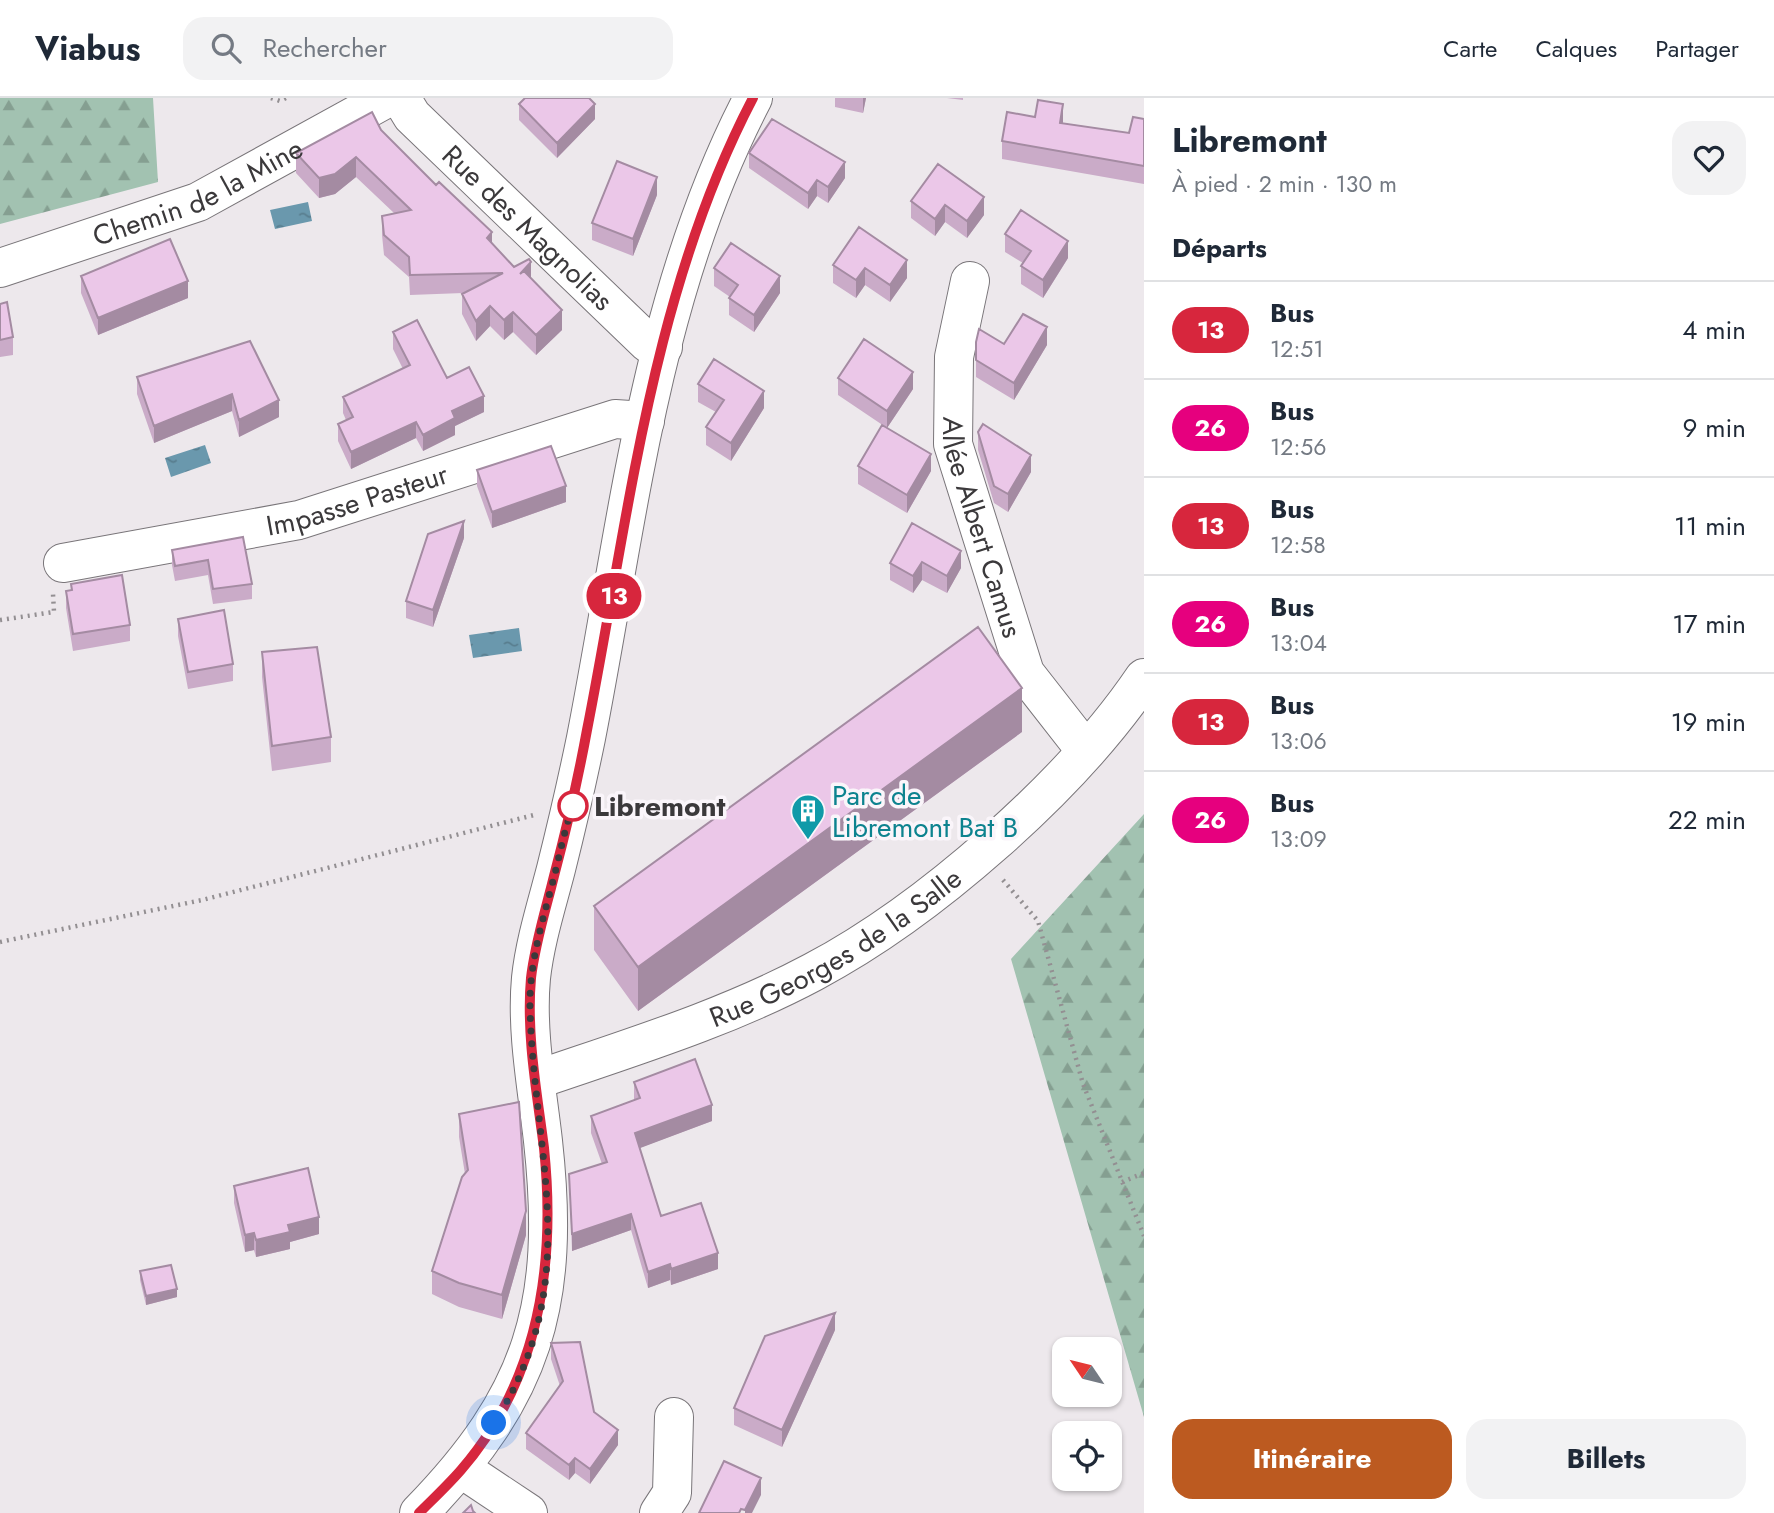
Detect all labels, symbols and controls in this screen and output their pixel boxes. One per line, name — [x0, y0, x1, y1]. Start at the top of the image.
search box — [183, 17, 673, 80]
text: Viabus — [35, 25, 141, 72]
icon: search — [207, 29, 245, 67]
text: Rechercher — [263, 29, 387, 67]
text: Carte — [1443, 31, 1497, 66]
text: Calques — [1535, 31, 1617, 66]
text: Partager — [1655, 31, 1739, 66]
text: Libremont — [1172, 117, 1327, 164]
button: heart — [1672, 121, 1746, 195]
street label: Chemin de la Mine — [87, 128, 310, 256]
street label: Rue des Magnolias — [433, 135, 623, 320]
text: À pied · 2 min · 130 m — [1172, 167, 1397, 201]
text: Départs — [1172, 229, 1267, 267]
text: Bus — [1270, 294, 1314, 332]
text: 4 min — [1682, 311, 1746, 349]
text: 13 — [1197, 312, 1224, 347]
text: 12:51 — [1270, 332, 1324, 366]
text: Bus — [1270, 392, 1314, 430]
text: 9 min — [1683, 409, 1746, 447]
text: 26 — [1195, 410, 1226, 445]
street label: Allée Albert Camus — [933, 416, 1033, 643]
text: 12:56 — [1270, 430, 1327, 464]
street label: Impasse Pasteur — [263, 453, 454, 546]
text: Bus — [1270, 490, 1314, 528]
text: 11 min — [1674, 507, 1746, 545]
text: 13 — [1197, 508, 1224, 543]
text: 12:58 — [1270, 528, 1326, 562]
line badge: 13 — [582, 573, 646, 619]
text: 13 — [600, 578, 628, 613]
text: Bus — [1270, 588, 1314, 626]
text: 17 min — [1672, 605, 1746, 643]
text: 26 — [1195, 606, 1226, 641]
text: 13:04 — [1270, 626, 1327, 660]
text: Bus — [1270, 686, 1314, 724]
text: 19 min — [1671, 703, 1746, 741]
text: 13 — [1197, 704, 1224, 739]
text: 13:06 — [1270, 724, 1327, 758]
place label: Parc de Libremont Bat B — [832, 775, 1018, 848]
text: Bus — [1270, 784, 1314, 822]
place label: Libremont — [594, 786, 726, 827]
marker: Libremont — [558, 791, 588, 821]
building icon: Parc de Libremont Bat B — [789, 792, 827, 841]
text: 22 min — [1668, 801, 1746, 839]
text: 26 — [1195, 802, 1226, 837]
text: 13:09 — [1270, 822, 1327, 856]
street label: Rue Georges de la Salle — [703, 858, 970, 1038]
north arrow — [1052, 1337, 1122, 1407]
map controls — [1052, 1337, 1122, 1491]
your location — [476, 1405, 511, 1440]
button: Itinéraire — [1172, 1419, 1452, 1499]
button: Billets — [1466, 1419, 1746, 1499]
button: locate — [1052, 1421, 1122, 1491]

